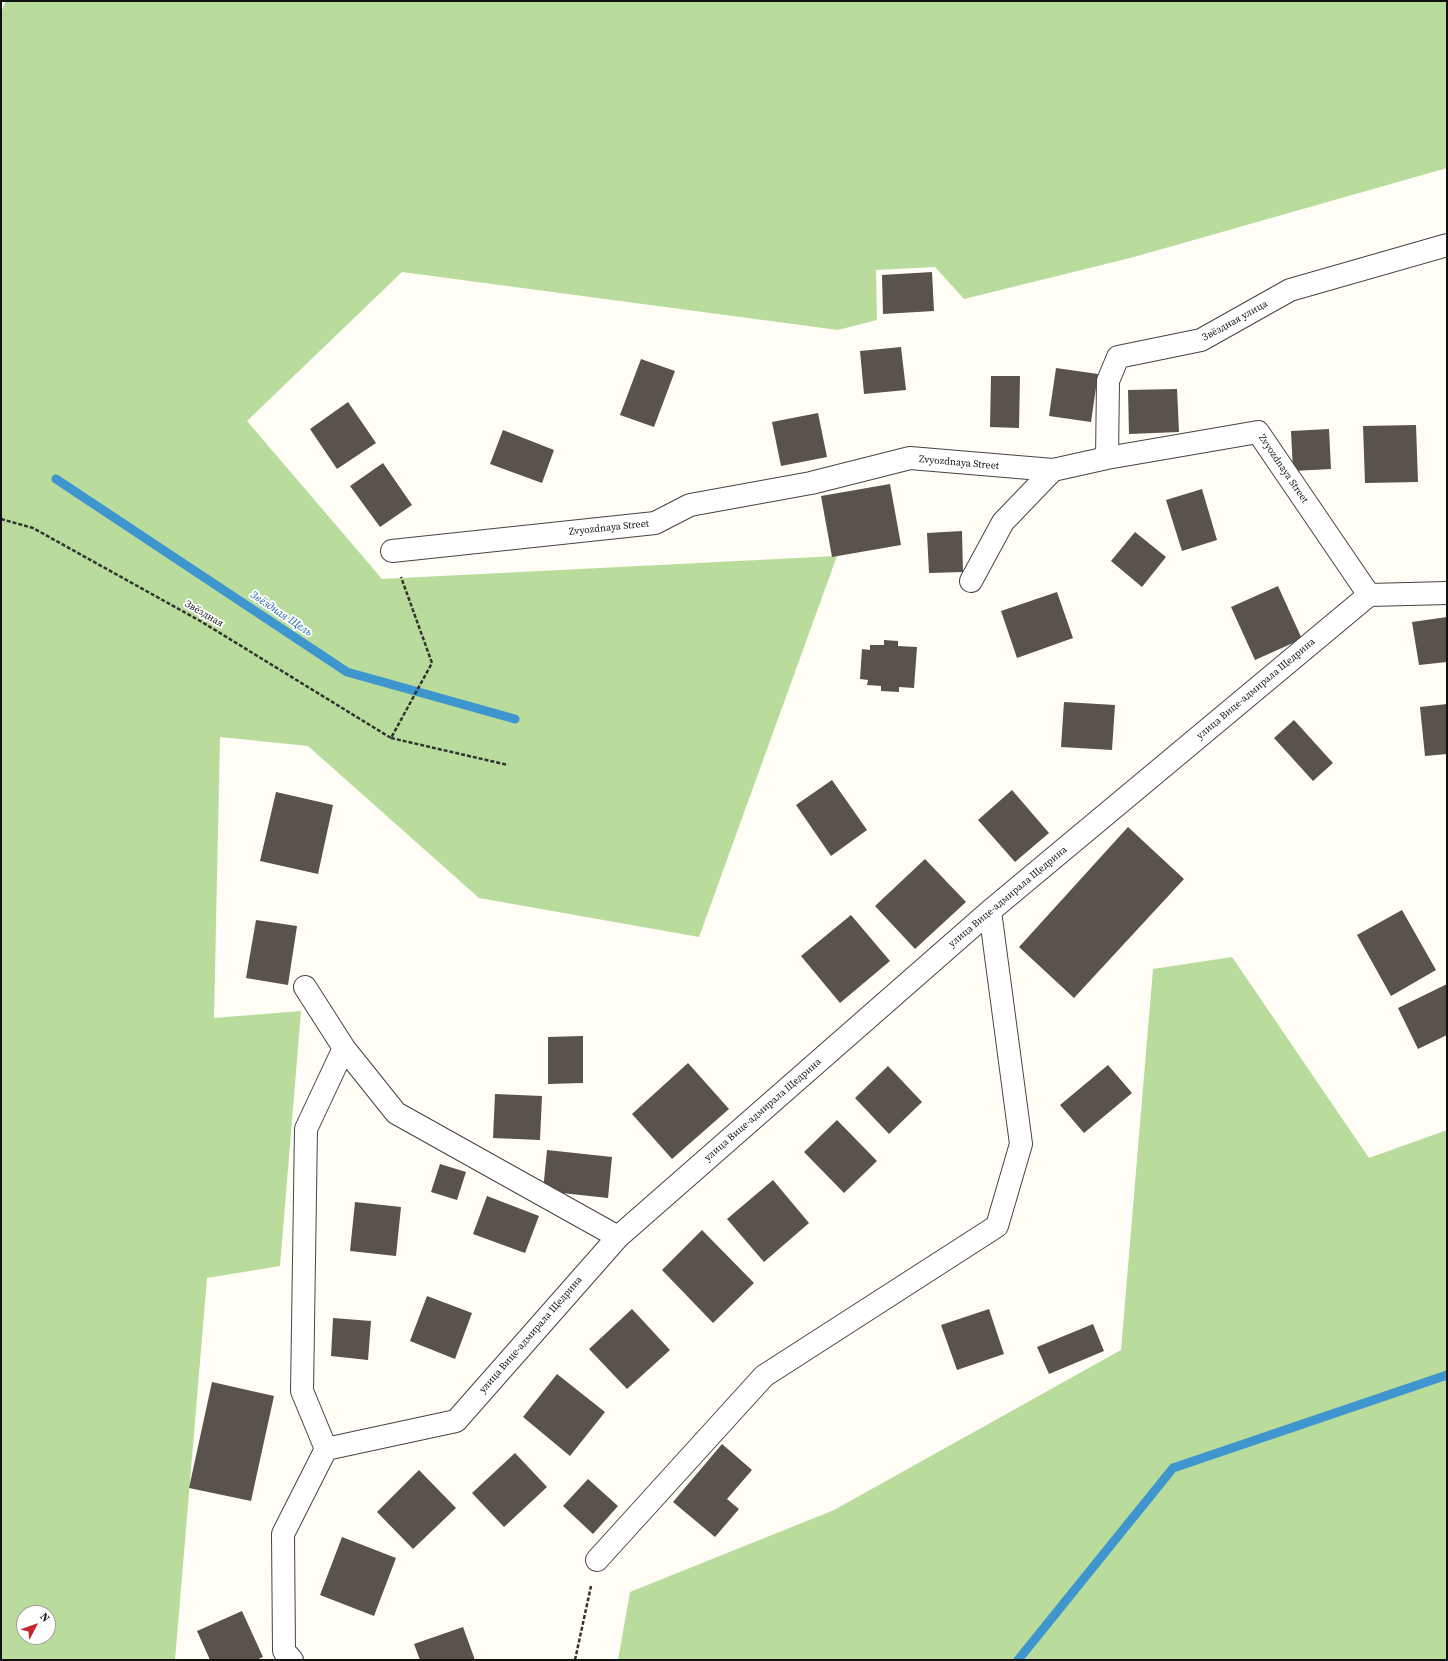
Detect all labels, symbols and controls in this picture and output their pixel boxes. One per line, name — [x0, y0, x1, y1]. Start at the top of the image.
street label: Звёздная улица — [1200, 298, 1270, 344]
street label: Zvyozdnaya Street — [1256, 432, 1310, 506]
street label: Zvyozdnaya Street — [918, 454, 1000, 472]
street label: Zvyozdnaya Street — [568, 518, 650, 538]
water label: Звёздная Щель — [248, 588, 314, 640]
street label: Звёздная — [183, 598, 225, 630]
street label: улица Вице-адмирала Щедрина — [1194, 636, 1318, 742]
street label: улица Вице-адмирала Щедрина — [946, 844, 1070, 950]
street label: улица Вице-адмирала Щедрина — [702, 1056, 824, 1164]
street label: улица Вице-адмирала Щедрина — [477, 1274, 585, 1396]
north arrow — [16, 1605, 56, 1645]
text: N — [36, 1610, 53, 1625]

